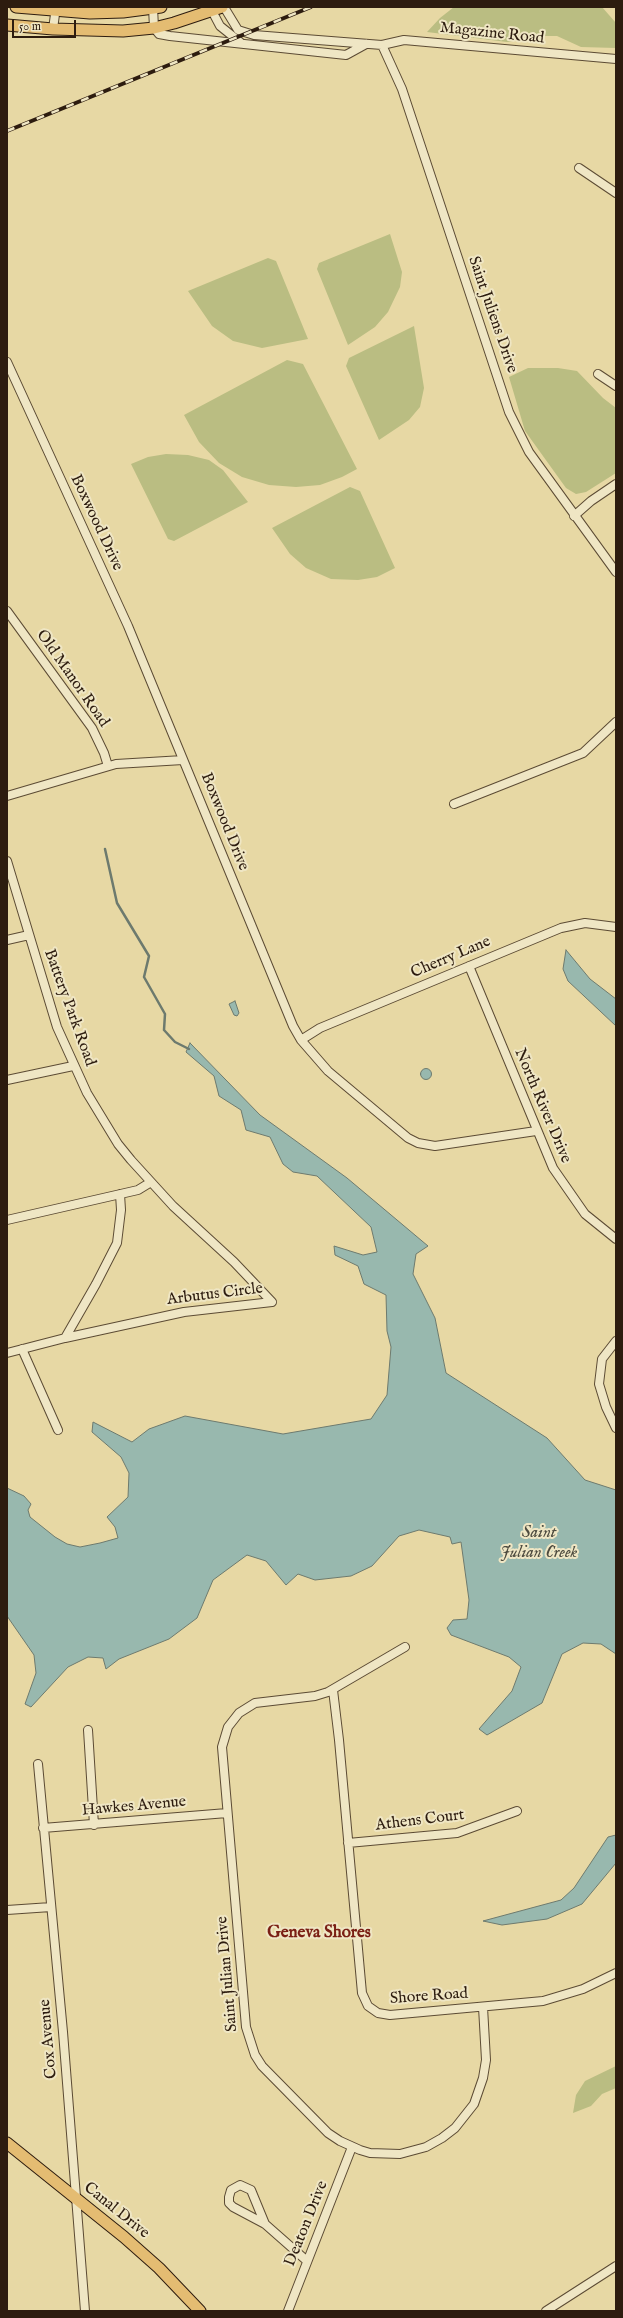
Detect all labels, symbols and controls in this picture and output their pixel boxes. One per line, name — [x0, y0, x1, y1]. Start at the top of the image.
scale bar — [14, 12, 78, 38]
text: 50 m — [19, 19, 41, 34]
street label: Magazine Road — [439, 19, 545, 49]
street label: Saint Juliens Drive — [463, 254, 521, 376]
street label: Boxwood Drive — [65, 472, 127, 574]
street label: Old Manor Road — [31, 627, 113, 731]
street label: Boxwood Drive — [196, 770, 252, 874]
street label: Cherry Lane — [408, 933, 494, 983]
street label: Battery Park Road — [39, 947, 99, 1069]
street label: North River Drive — [509, 1046, 575, 1166]
street label: Arbutus Circle — [166, 1280, 264, 1310]
water label: Saint Julian Creek — [501, 1524, 577, 1564]
street label: Hawkes Avenue — [81, 1793, 187, 1821]
street label: Athens Court — [374, 1806, 466, 1836]
street label: Saint Julian Drive — [213, 1915, 243, 2033]
district label: Geneva Shores — [267, 1924, 371, 1944]
street label: Shore Road — [389, 1985, 469, 2009]
street label: Cox Avenue — [36, 1998, 62, 2080]
street label: Deaton Drive — [281, 2178, 333, 2270]
street label: Canal Drive — [79, 2179, 153, 2243]

